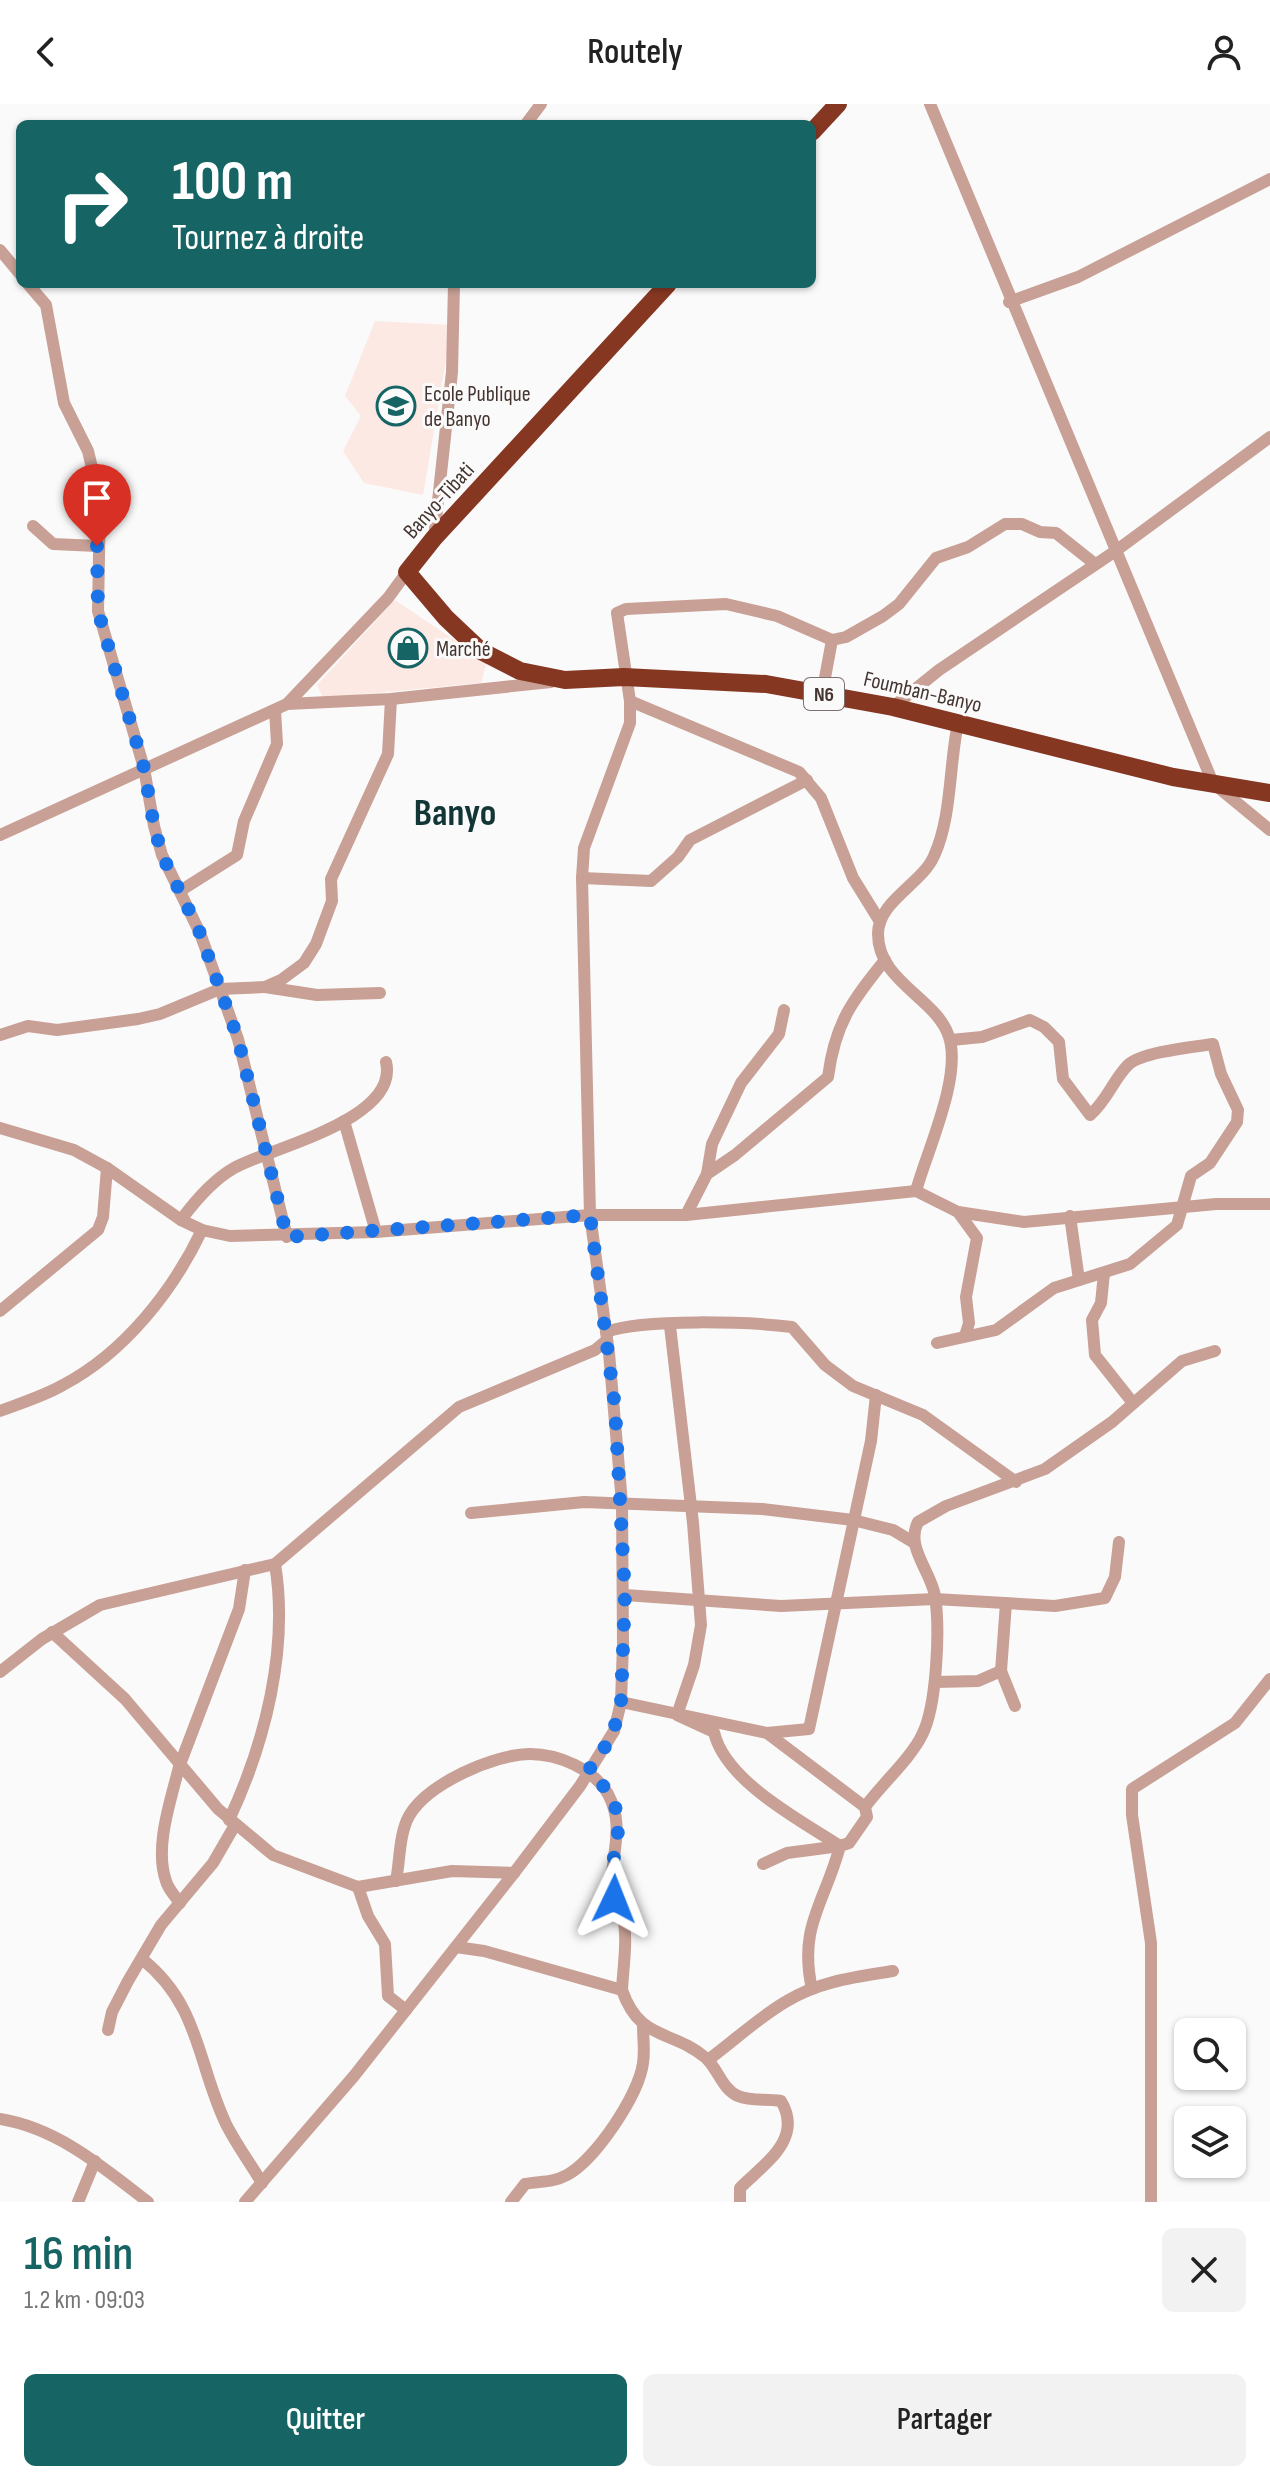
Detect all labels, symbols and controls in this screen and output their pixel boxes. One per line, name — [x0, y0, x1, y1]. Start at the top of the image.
icon: back — [24, 30, 68, 74]
icon: person — [1202, 30, 1246, 74]
text: Routely — [587, 31, 683, 74]
text: 100 m — [172, 149, 293, 216]
icon: right — [40, 152, 144, 256]
text: Tournez à droite — [172, 217, 364, 260]
place label: Ecole Publique de Banyo — [424, 381, 531, 433]
school or university icon: Ecole Publique de Banyo — [375, 385, 417, 427]
street label: Banyo-Tibati — [398, 457, 480, 545]
pin — [63, 464, 131, 546]
icon: arrive — [75, 476, 119, 520]
shop icon: Marché — [387, 627, 429, 669]
place label: Marché — [436, 636, 491, 663]
street label: Foumban-Banyo — [861, 666, 985, 719]
road number: N6 — [804, 678, 844, 710]
district label: Banyo — [414, 791, 496, 836]
position arrow — [572, 1857, 656, 1941]
map controls — [1174, 2018, 1246, 2178]
button: search — [1174, 2018, 1246, 2090]
button: layers — [1174, 2106, 1246, 2178]
text: 16 min — [24, 2226, 133, 2283]
button: close — [1162, 2228, 1246, 2312]
text: 1.2 km · 09:03 — [24, 2285, 145, 2316]
button: Quitter — [24, 2374, 627, 2466]
button: Partager — [643, 2374, 1246, 2466]

